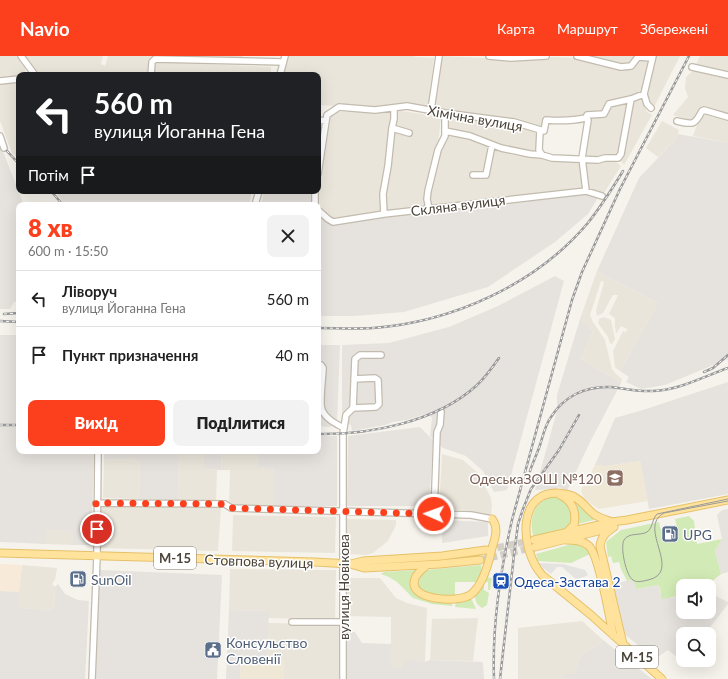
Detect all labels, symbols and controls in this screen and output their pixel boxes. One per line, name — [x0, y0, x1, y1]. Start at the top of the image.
text: Navio — [20, 17, 70, 40]
text: Карта — [497, 20, 535, 37]
text: Маршрут — [557, 20, 618, 37]
text: Збережені — [640, 20, 708, 37]
text: 560 m — [94, 86, 173, 120]
icon: left — [28, 88, 80, 140]
street label: Хімічна вулиця — [426, 101, 524, 135]
text: вулиця Йоганна Гена — [94, 120, 265, 142]
icon: arrive — [77, 164, 99, 186]
text: Потім — [28, 166, 69, 184]
street label: Скляна вулиця — [410, 191, 506, 219]
text: 8 хв — [28, 213, 73, 242]
button: close — [267, 215, 309, 257]
text: 600 m · 15:50 — [28, 243, 108, 259]
text: Ліворуч — [62, 282, 117, 300]
icon: left — [28, 288, 50, 310]
text: 560 m — [267, 290, 309, 308]
text: вулиця Йоганна Гена — [62, 300, 186, 316]
icon: arrive — [28, 344, 50, 366]
text: Пункт призначення — [62, 346, 198, 364]
text: 40 m — [275, 346, 309, 364]
button: Вихід — [28, 400, 165, 446]
button: Поділитися — [173, 400, 309, 446]
school or university icon: ОдеськаЗОШ №120 — [605, 468, 625, 488]
place label: ОдеськаЗОШ №120 — [469, 470, 602, 487]
position arrow — [413, 493, 455, 535]
pin — [80, 512, 114, 546]
icon: arrive — [86, 518, 108, 540]
fuel station icon: UPG — [660, 524, 680, 544]
place label: UPG — [683, 526, 712, 543]
street label: вулиця Новікова — [335, 534, 352, 640]
road number: М-15 — [154, 547, 196, 569]
street label: Стовпова вулиця — [204, 551, 314, 571]
fuel station icon: SunOil — [68, 569, 88, 589]
place label: SunOil — [91, 571, 132, 588]
station icon: Одеса-Застава 2 — [491, 571, 511, 591]
place label: Одеса-Застава 2 — [514, 573, 621, 590]
map controls — [676, 579, 716, 667]
button: sound — [676, 579, 716, 619]
button: search — [676, 627, 716, 667]
place label: Консульство Словенії — [226, 634, 308, 667]
public building icon: Консульство Словенії — [203, 640, 223, 660]
road number: М-15 — [616, 646, 658, 668]

